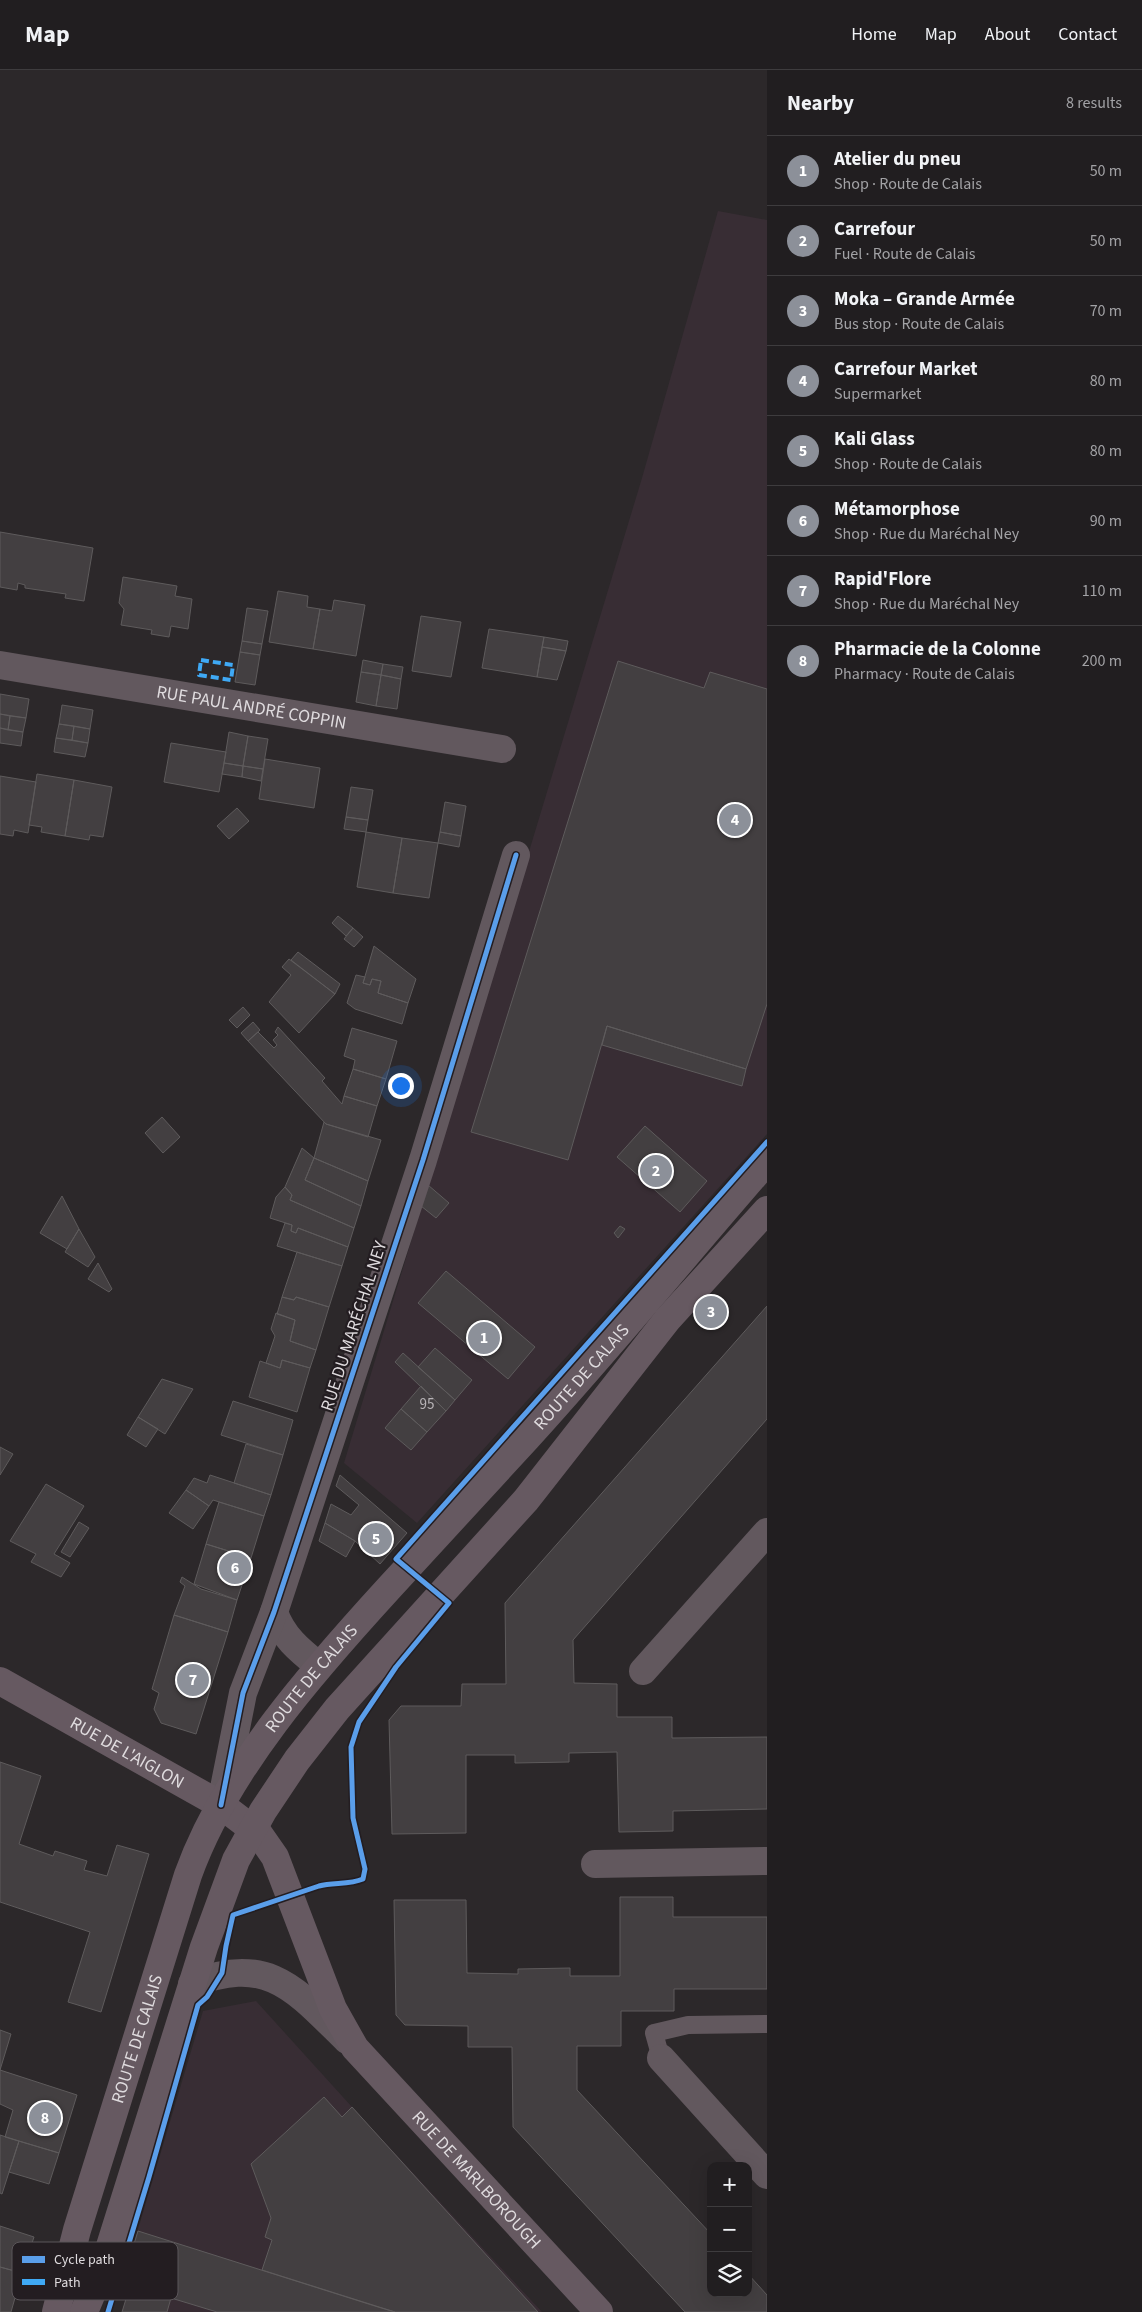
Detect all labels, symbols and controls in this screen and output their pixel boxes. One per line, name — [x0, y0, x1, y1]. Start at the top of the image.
text: Map — [25, 17, 70, 52]
text: Home — [851, 22, 897, 47]
text: Map — [925, 22, 957, 47]
text: About — [985, 22, 1030, 47]
text: Contact — [1058, 22, 1117, 47]
text: Nearby — [787, 88, 854, 118]
text: 8 results — [1066, 92, 1122, 114]
text: Atelier du pneu — [834, 146, 961, 173]
text: 1 — [799, 160, 807, 182]
text: 50 m — [1090, 160, 1122, 182]
text: Shop · Route de Calais — [834, 173, 982, 195]
text: Carrefour — [834, 216, 915, 243]
text: 2 — [799, 230, 807, 252]
text: 50 m — [1090, 230, 1122, 252]
text: Fuel · Route de Calais — [834, 243, 975, 265]
text: Moka – Grande Armée — [834, 286, 1015, 313]
text: 3 — [799, 300, 807, 322]
text: 70 m — [1090, 300, 1122, 322]
text: Bus stop · Route de Calais — [834, 313, 1004, 335]
text: Carrefour Market — [834, 356, 978, 383]
text: 4 — [799, 370, 807, 392]
text: 80 m — [1090, 370, 1122, 392]
text: Supermarket — [834, 383, 921, 405]
text: Kali Glass — [834, 426, 915, 453]
text: 5 — [799, 440, 807, 462]
text: 80 m — [1090, 440, 1122, 462]
text: Shop · Route de Calais — [834, 453, 982, 475]
text: Métamorphose — [834, 496, 960, 523]
text: 6 — [799, 510, 807, 532]
text: 90 m — [1090, 510, 1122, 532]
text: Shop · Rue du Maréchal Ney — [834, 523, 1019, 545]
text: Rapid'Flore — [834, 566, 931, 593]
text: 7 — [799, 580, 807, 602]
text: 110 m — [1082, 580, 1122, 602]
text: Shop · Rue du Maréchal Ney — [834, 593, 1019, 615]
text: Pharmacie de la Colonne — [834, 636, 1041, 663]
text: 8 — [799, 650, 807, 672]
text: 200 m — [1082, 650, 1122, 672]
text: Pharmacy · Route de Calais — [834, 663, 1015, 685]
street label: RUE PAUL ANDRÉ COPPIN — [155, 679, 348, 735]
pin: 4 — [719, 801, 751, 839]
your location — [388, 1073, 414, 1099]
pin: 2 — [640, 1152, 672, 1190]
street label: RUE DU MARÉCHAL NEY — [315, 1237, 393, 1414]
pin: 3 — [695, 1293, 727, 1331]
street label: ROUTE DE CALAIS — [528, 1318, 635, 1435]
pin: 1 — [468, 1319, 500, 1357]
house number: 95 — [420, 1394, 434, 1415]
pin: 5 — [360, 1520, 392, 1558]
pin: 6 — [219, 1549, 251, 1587]
street label: ROUTE DE CALAIS — [259, 1618, 363, 1738]
pin: 7 — [177, 1661, 209, 1699]
street label: RUE DE L'AIGLON — [66, 1710, 189, 1794]
street label: ROUTE DE CALAIS — [105, 1971, 169, 2106]
pin: 8 — [29, 2099, 61, 2137]
street label: RUE DE MARLBOROUGH — [406, 2105, 547, 2254]
map controls — [707, 2162, 752, 2297]
button: + — [707, 2162, 752, 2207]
button: − — [707, 2207, 752, 2252]
legend — [12, 2242, 178, 2300]
text: Cycle path — [54, 2250, 115, 2270]
button: layers — [707, 2252, 752, 2297]
text: Path — [54, 2273, 81, 2293]

